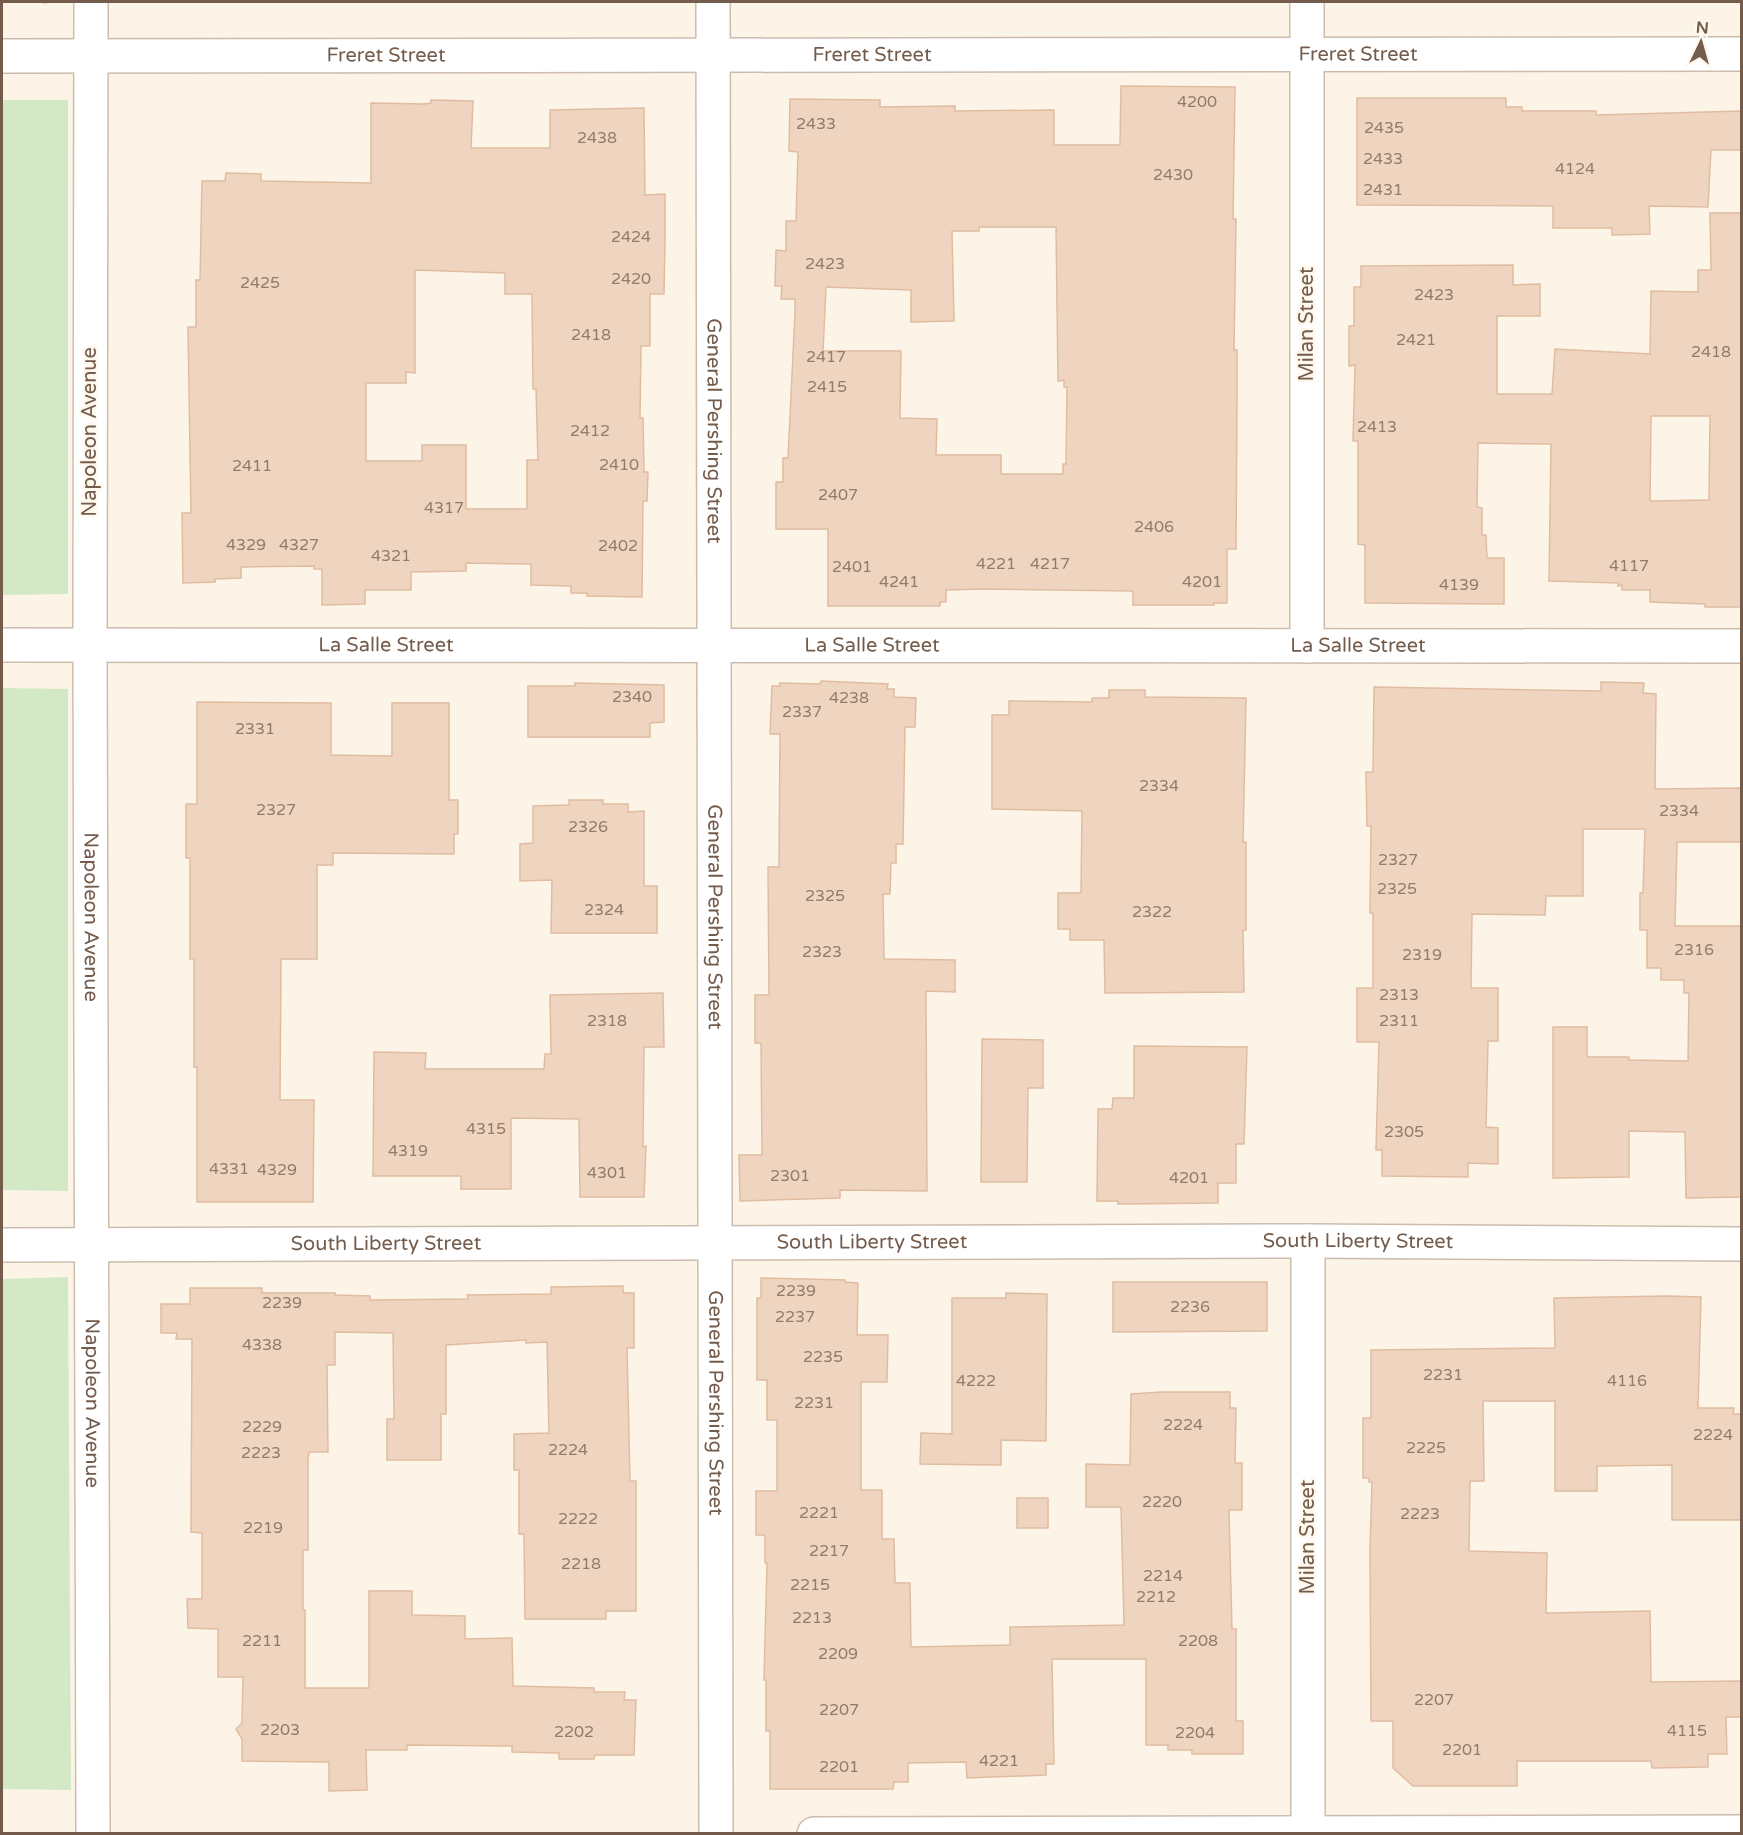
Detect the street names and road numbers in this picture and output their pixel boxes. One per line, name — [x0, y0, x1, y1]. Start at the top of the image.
street label: Freret Street — [1298, 42, 1418, 67]
street label: Freret Street — [326, 43, 446, 68]
street label: Freret Street — [812, 43, 932, 67]
street label: Milan Street — [1295, 266, 1319, 381]
street label: General Pershing Street — [702, 318, 726, 544]
street label: Napoleon Avenue — [78, 347, 102, 517]
street label: La Salle Street — [318, 633, 454, 657]
street label: La Salle Street — [804, 633, 940, 658]
street label: La Salle Street — [1290, 634, 1426, 658]
street label: General Pershing Street — [702, 804, 727, 1030]
street label: Napoleon Avenue — [78, 832, 103, 1002]
street label: South Liberty Street — [1263, 1229, 1454, 1254]
street label: South Liberty Street — [777, 1230, 968, 1255]
street label: South Liberty Street — [291, 1232, 482, 1256]
street label: General Pershing Street — [703, 1290, 727, 1516]
street label: Napoleon Avenue — [80, 1318, 104, 1488]
street label: Milan Street — [1296, 1479, 1320, 1594]

